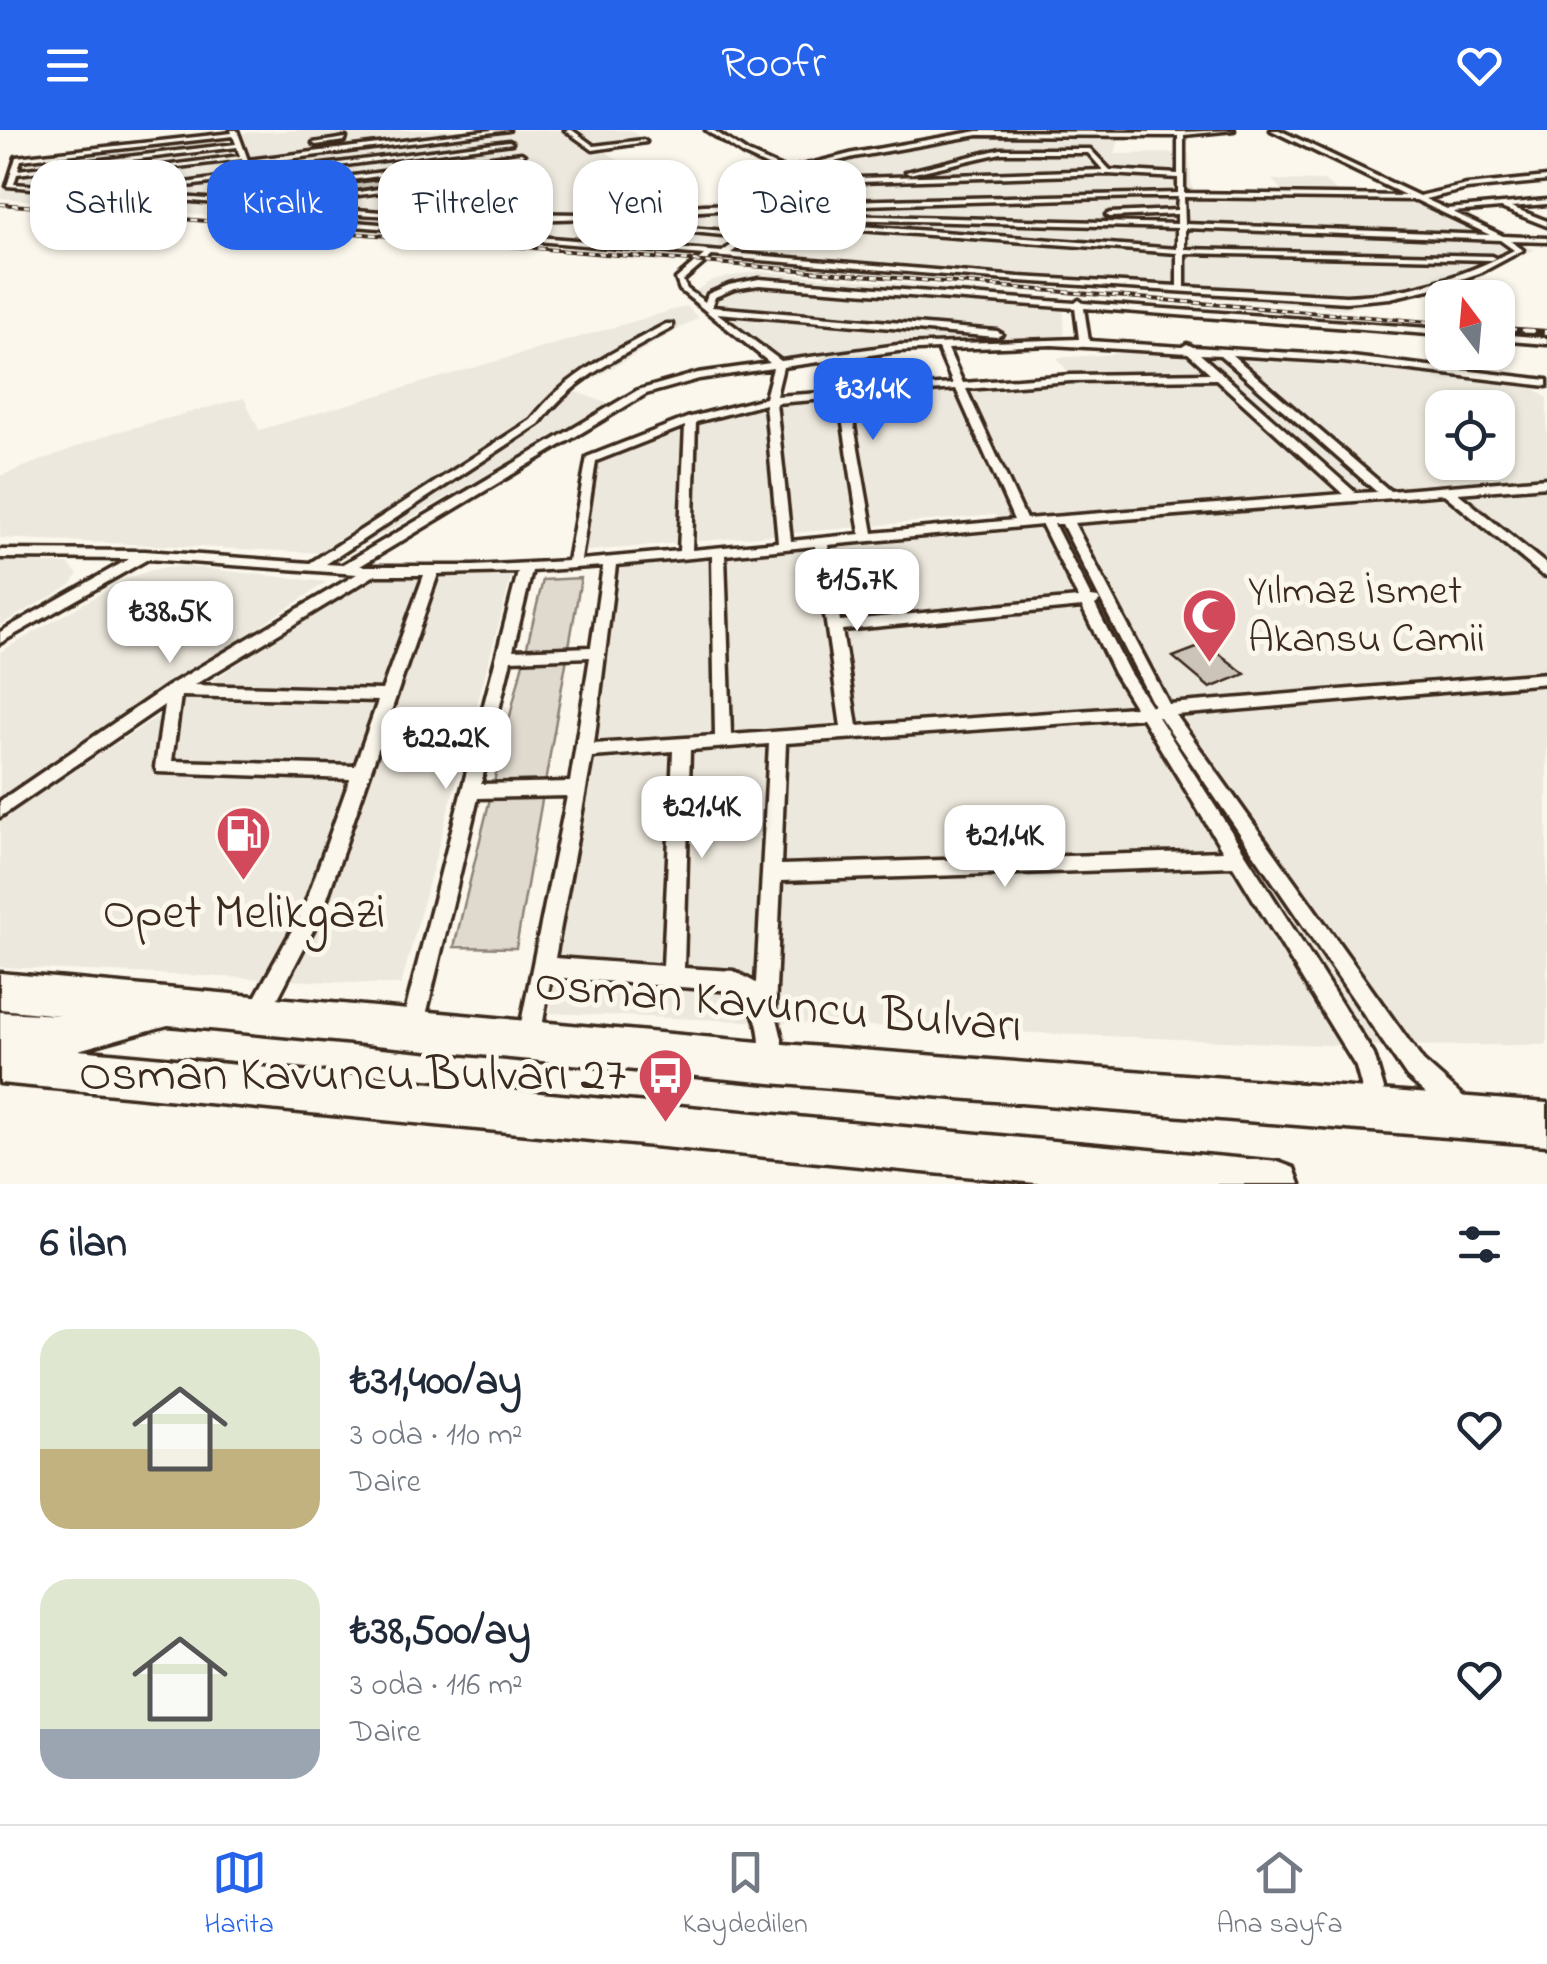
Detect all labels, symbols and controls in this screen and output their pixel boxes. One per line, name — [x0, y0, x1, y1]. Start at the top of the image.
text: Roofr — [721, 32, 826, 98]
icon: menu — [40, 38, 95, 93]
icon: heart — [1452, 38, 1507, 93]
chip: Satılık — [30, 160, 187, 250]
chip: Kiralık — [207, 160, 358, 250]
chip: Filtreler — [378, 160, 553, 250]
chip: Yeni — [573, 160, 698, 250]
chip: Daire — [718, 160, 866, 250]
north arrow — [1425, 280, 1515, 370]
map controls — [1425, 280, 1515, 480]
pin: ₺31.4K — [792, 358, 954, 443]
text: ₺31.4K — [836, 367, 910, 414]
button: locate — [1425, 390, 1515, 480]
pin: ₺15.7K — [776, 549, 938, 634]
text: ₺15.7K — [817, 558, 897, 605]
place label: Yılmaz İsmet Akansu Camii — [1248, 562, 1485, 671]
pin: ₺38.5K — [89, 581, 251, 666]
mosque icon: Yılmaz İsmet Akansu Camii — [1179, 586, 1239, 665]
text: ₺38.5K — [129, 590, 211, 637]
pin: ₺22.2K — [365, 707, 527, 792]
text: ₺22.2K — [403, 716, 489, 763]
pin: ₺21.4K — [621, 776, 783, 861]
text: ₺21.4K — [663, 785, 741, 832]
fuel station icon: Opet Melikgazi — [214, 804, 274, 883]
pin: ₺21.4K — [924, 805, 1086, 890]
text: ₺21.4K — [966, 814, 1044, 861]
place label: Opet Melikgazi — [102, 878, 386, 952]
street label: Osman Kavuncu Bulvarı — [531, 949, 1025, 1065]
place label: Osman Kavuncu Bulvarı 27 — [79, 1040, 626, 1113]
bus stop icon: Osman Kavuncu Bulvarı 27 — [635, 1046, 695, 1125]
text: 6 ilan — [40, 1214, 127, 1275]
icon: filters — [1452, 1217, 1507, 1272]
text: ₺31,400/ay — [350, 1352, 522, 1413]
icon: home — [120, 1369, 240, 1489]
icon: heart — [1452, 1402, 1507, 1457]
text: 3 oda · 110 m² — [350, 1413, 522, 1460]
text: Daire — [350, 1460, 421, 1507]
text: ₺38,500/ay — [350, 1602, 531, 1663]
icon: home — [120, 1619, 240, 1739]
icon: heart — [1452, 1652, 1507, 1707]
text: 3 oda · 116 m² — [350, 1663, 523, 1710]
text: Daire — [350, 1710, 421, 1757]
tab: Harita — [204, 1845, 274, 1946]
tab: Kaydedilen — [683, 1845, 808, 1946]
tab: Ana sayfa — [1216, 1845, 1343, 1946]

